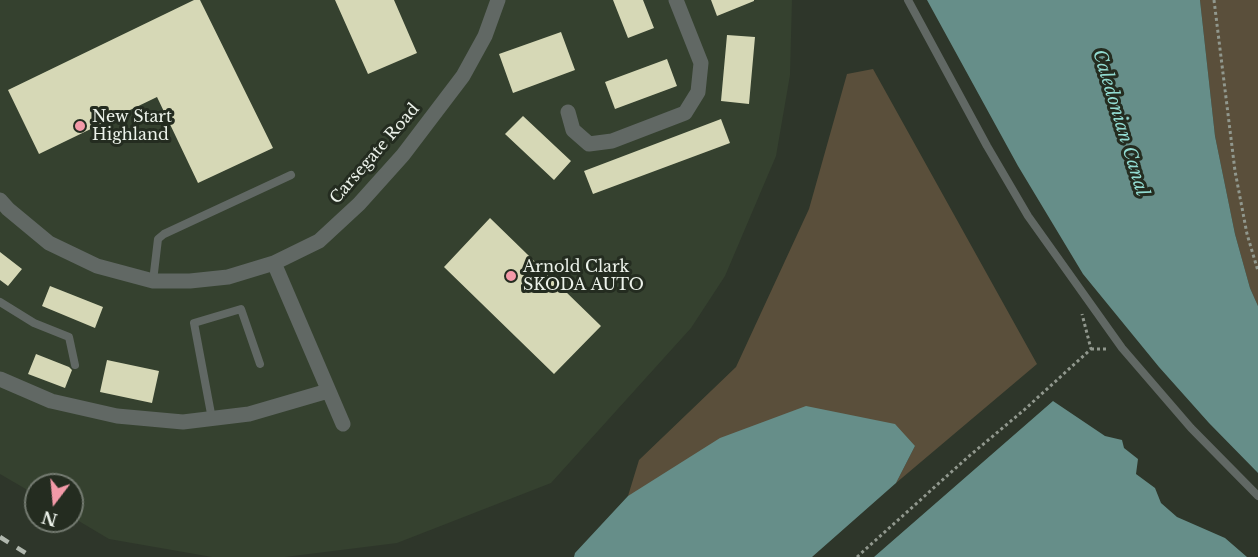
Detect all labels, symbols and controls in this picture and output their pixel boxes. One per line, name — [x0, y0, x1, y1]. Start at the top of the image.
water label: Caledonian Canal — [1087, 47, 1153, 199]
street label: Carsegate Road — [326, 100, 424, 208]
place label: New Start Highland — [92, 107, 172, 145]
marker: New Start Highland — [73, 119, 87, 133]
place label: Arnold Clark SKODA AUTO — [523, 257, 644, 295]
marker: Arnold Clark SKODA AUTO — [504, 269, 518, 283]
north arrow — [24, 473, 84, 533]
text: N — [40, 507, 60, 530]

